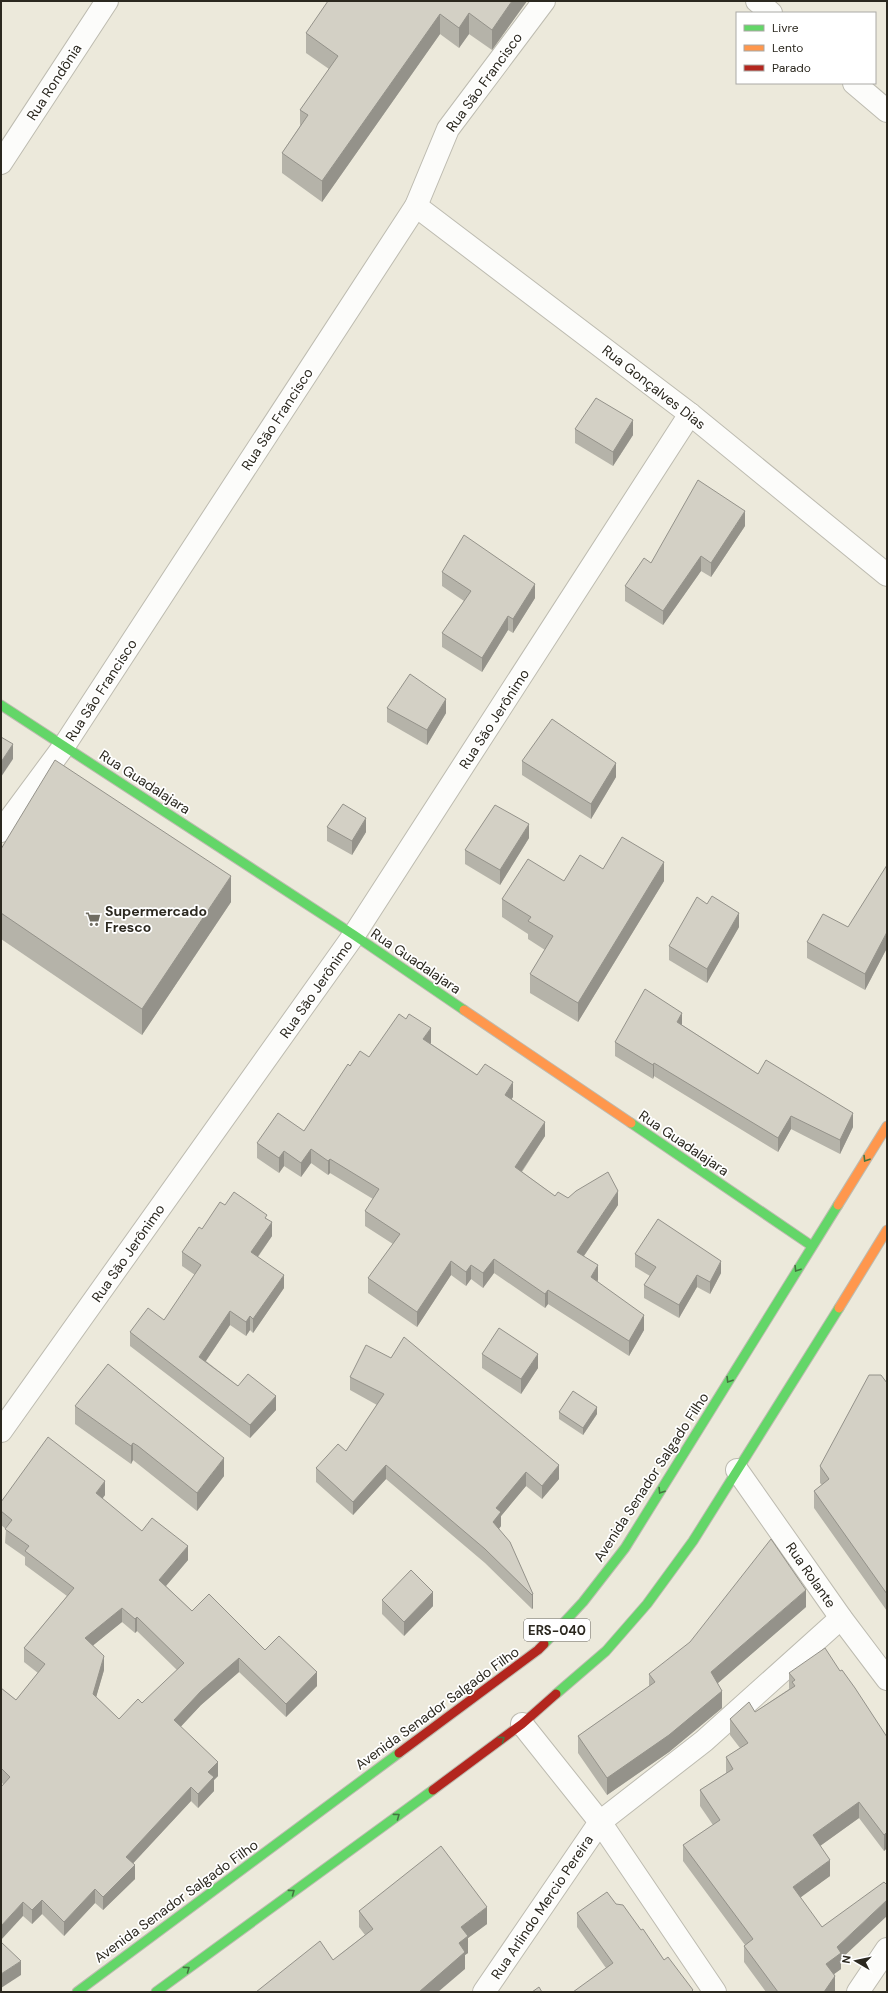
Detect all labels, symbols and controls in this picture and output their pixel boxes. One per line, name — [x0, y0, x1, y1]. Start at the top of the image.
legend — [736, 12, 876, 84]
text: Livre — [772, 20, 799, 36]
street label: Rua São Francisco — [442, 29, 526, 135]
street label: Rua Rondônia — [22, 40, 86, 124]
text: Lento — [772, 40, 803, 56]
text: Parado — [772, 60, 811, 76]
street label: Rua Gonçalves Dias — [599, 341, 709, 433]
street label: Rua São Francisco — [237, 364, 317, 474]
street label: Rua São Francisco — [61, 635, 141, 745]
street label: Rua São Jerônimo — [455, 666, 533, 772]
street label: Rua Guadalajara — [96, 746, 194, 818]
place label: Supermercado Fresco — [105, 902, 207, 936]
supermarket icon: Supermercado Fresco — [84, 910, 102, 928]
street label: Rua Guadalajara — [367, 924, 465, 998]
street label: Rua São Jerônimo — [275, 936, 357, 1042]
street label: Rua Guadalajara — [635, 1106, 733, 1180]
one-way arrow — [864, 1155, 871, 1162]
street label: Rua São Jerônimo — [87, 1200, 169, 1306]
one-way arrow — [795, 1265, 802, 1272]
one-way arrow — [726, 1376, 734, 1383]
street label: Avenida Senador Salgado Filho — [589, 1389, 713, 1565]
one-way arrow — [658, 1487, 665, 1494]
street label: Rua Rolante — [782, 1539, 840, 1611]
road number: ERS-040 — [524, 1619, 590, 1641]
street label: Avenida Senador Salgado Filho — [352, 1642, 522, 1774]
one-way arrow — [498, 1737, 505, 1744]
one-way arrow — [393, 1813, 400, 1820]
street label: Rua Arlindo Mercio Pereira — [487, 1831, 597, 1983]
street label: Avenida Senador Salgado Filho — [91, 1835, 261, 1967]
one-way arrow — [288, 1890, 295, 1897]
north arrow — [836, 1941, 876, 1981]
text: N — [839, 1954, 854, 1964]
one-way arrow — [183, 1967, 190, 1974]

